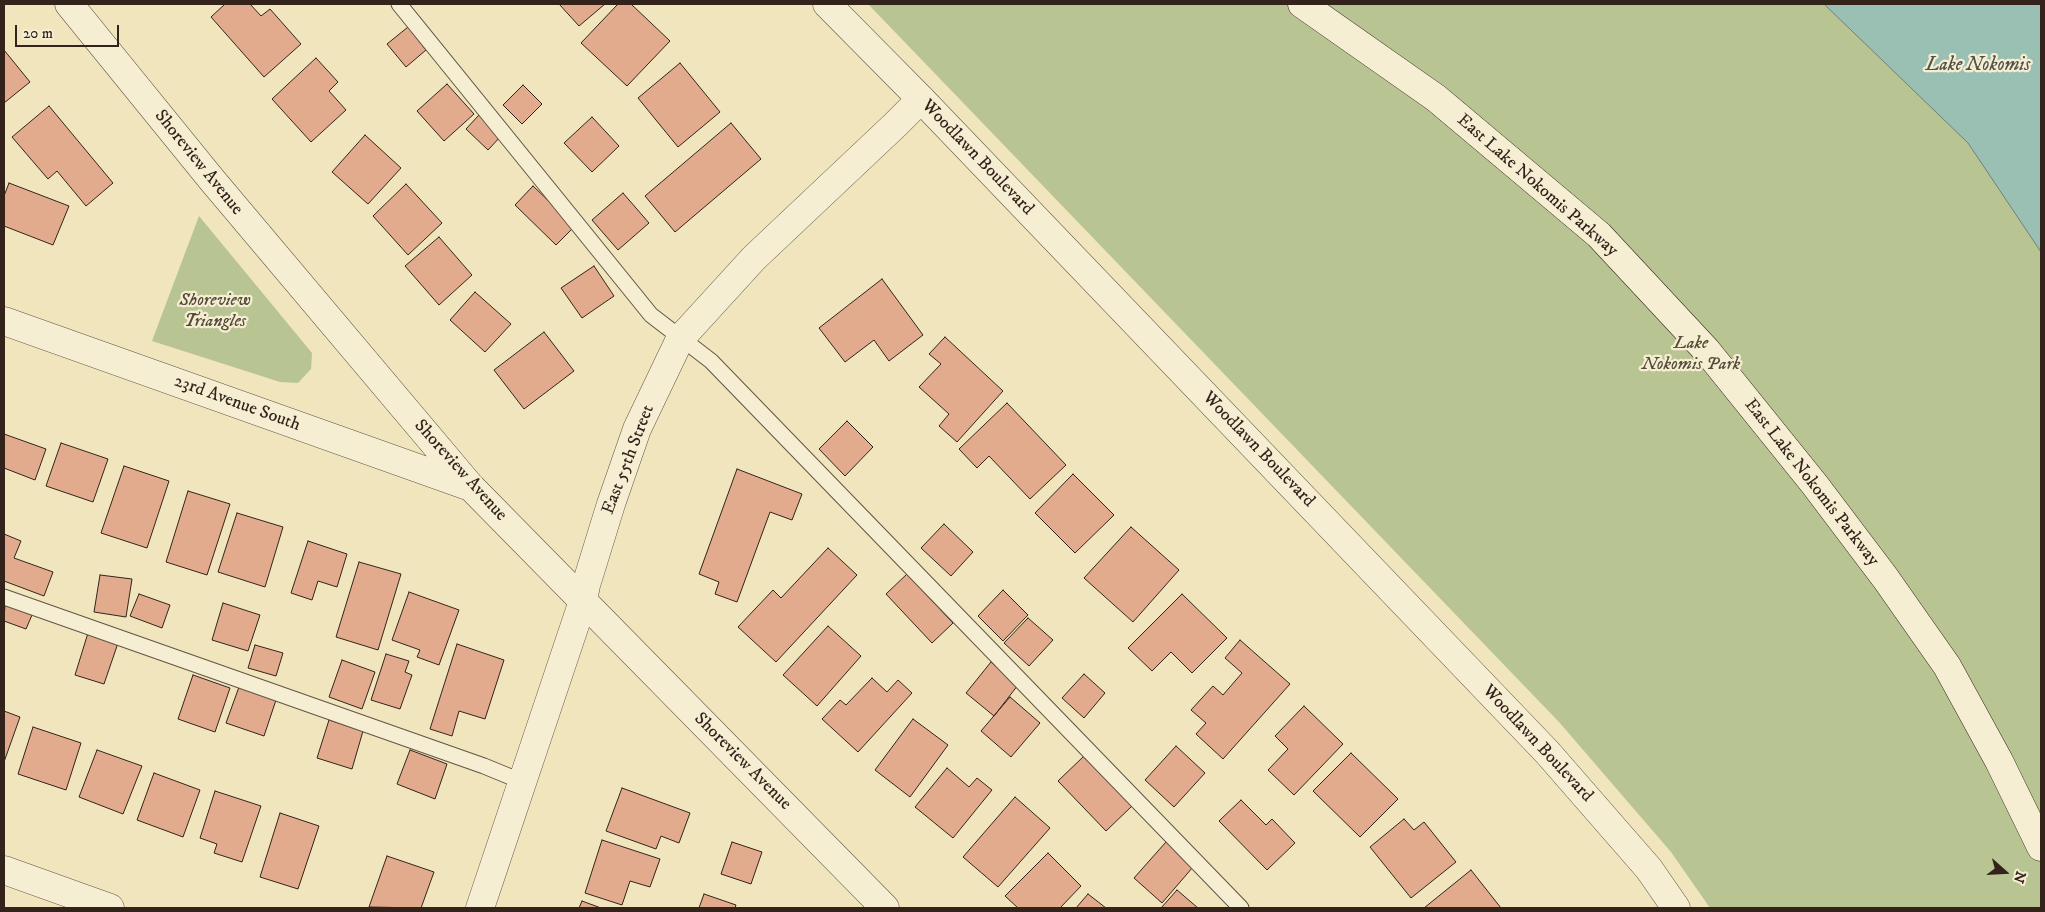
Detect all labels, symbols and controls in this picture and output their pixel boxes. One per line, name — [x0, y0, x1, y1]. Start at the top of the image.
scale bar — [18, 15, 121, 47]
text: 20 m — [23, 24, 53, 43]
water label: Lake Nokomis — [1926, 55, 2030, 77]
street label: Woodlawn Boulevard — [916, 96, 1038, 220]
street label: Shoreview Avenue — [149, 106, 247, 220]
street label: East Lake Nokomis Parkway — [1452, 110, 1622, 262]
park label: Shoreview Triangles — [179, 290, 251, 332]
park label: Lake Nokomis Park — [1642, 333, 1740, 376]
street label: 23rd Avenue South — [171, 371, 303, 437]
street label: Woodlawn Boulevard — [1197, 388, 1319, 512]
street label: East Lake Nokomis Parkway — [1739, 395, 1883, 571]
street label: East 55th Street — [598, 402, 660, 518]
street label: Shoreview Avenue — [409, 416, 511, 526]
street label: Woodlawn Boulevard — [1477, 681, 1597, 807]
street label: Shoreview Avenue — [689, 709, 795, 815]
north arrow — [1980, 847, 2030, 897]
text: N — [2009, 869, 2030, 885]

